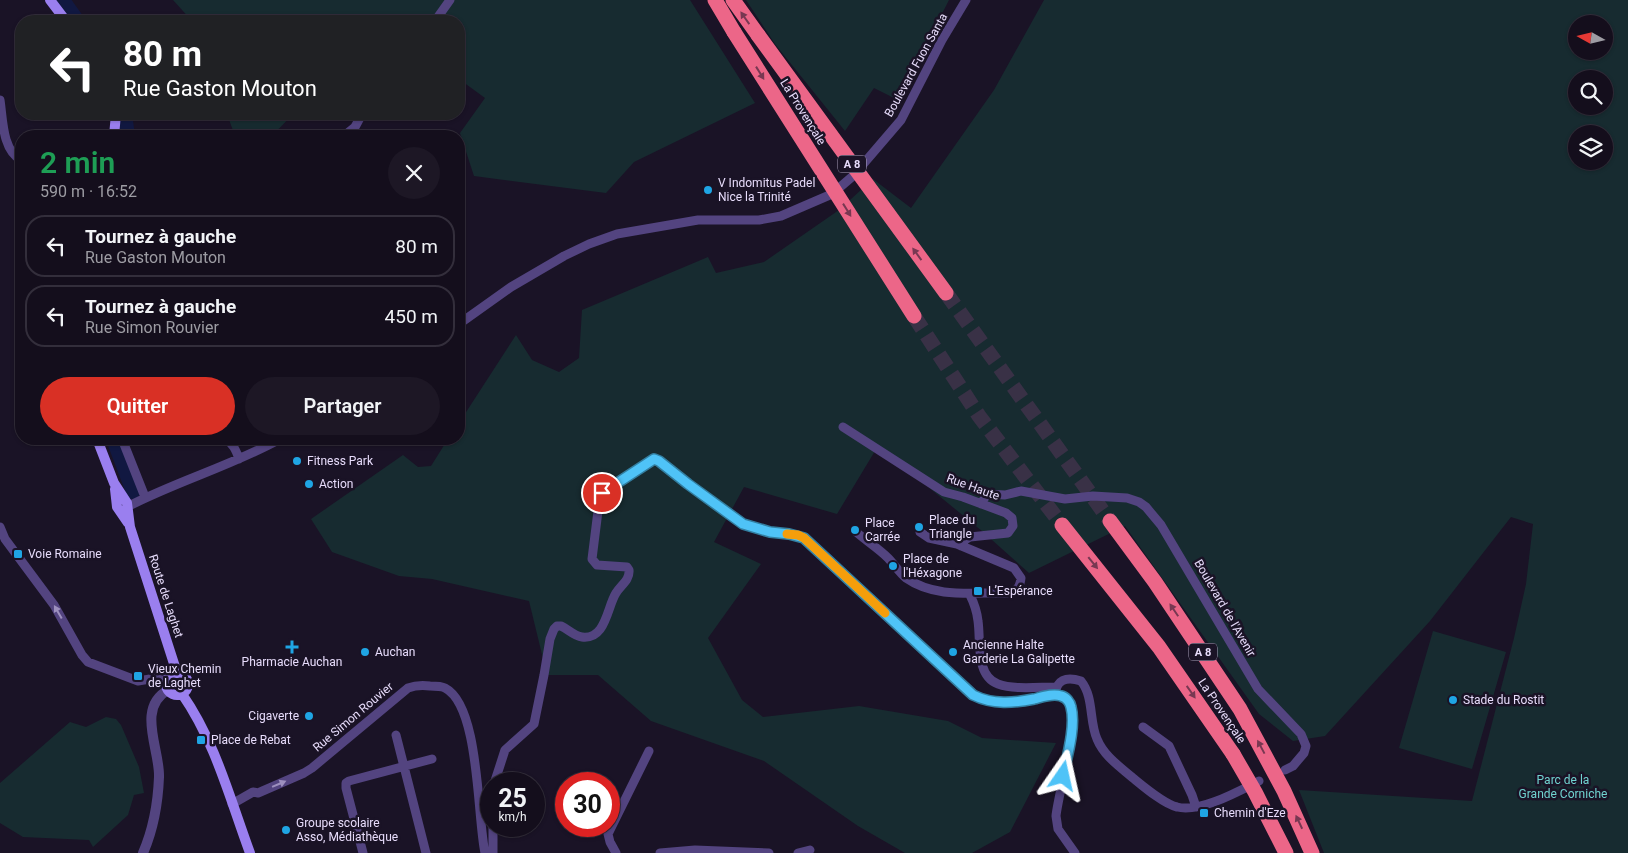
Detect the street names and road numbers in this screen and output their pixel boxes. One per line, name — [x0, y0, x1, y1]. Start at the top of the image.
street label: Boulevard Fuon Santa — [882, 11, 950, 119]
street label: La Provençale — [777, 76, 829, 148]
road number: A 8 — [838, 156, 866, 172]
street label: Rue Haute — [945, 471, 1001, 503]
street label: Route de Laghet — [146, 553, 186, 640]
street label: Boulevard de l'Avenir — [1191, 557, 1259, 659]
road number: A 8 — [1189, 644, 1217, 660]
street label: La Provençale — [1195, 676, 1249, 746]
street label: Rue Simon Rouvier — [310, 679, 396, 755]

